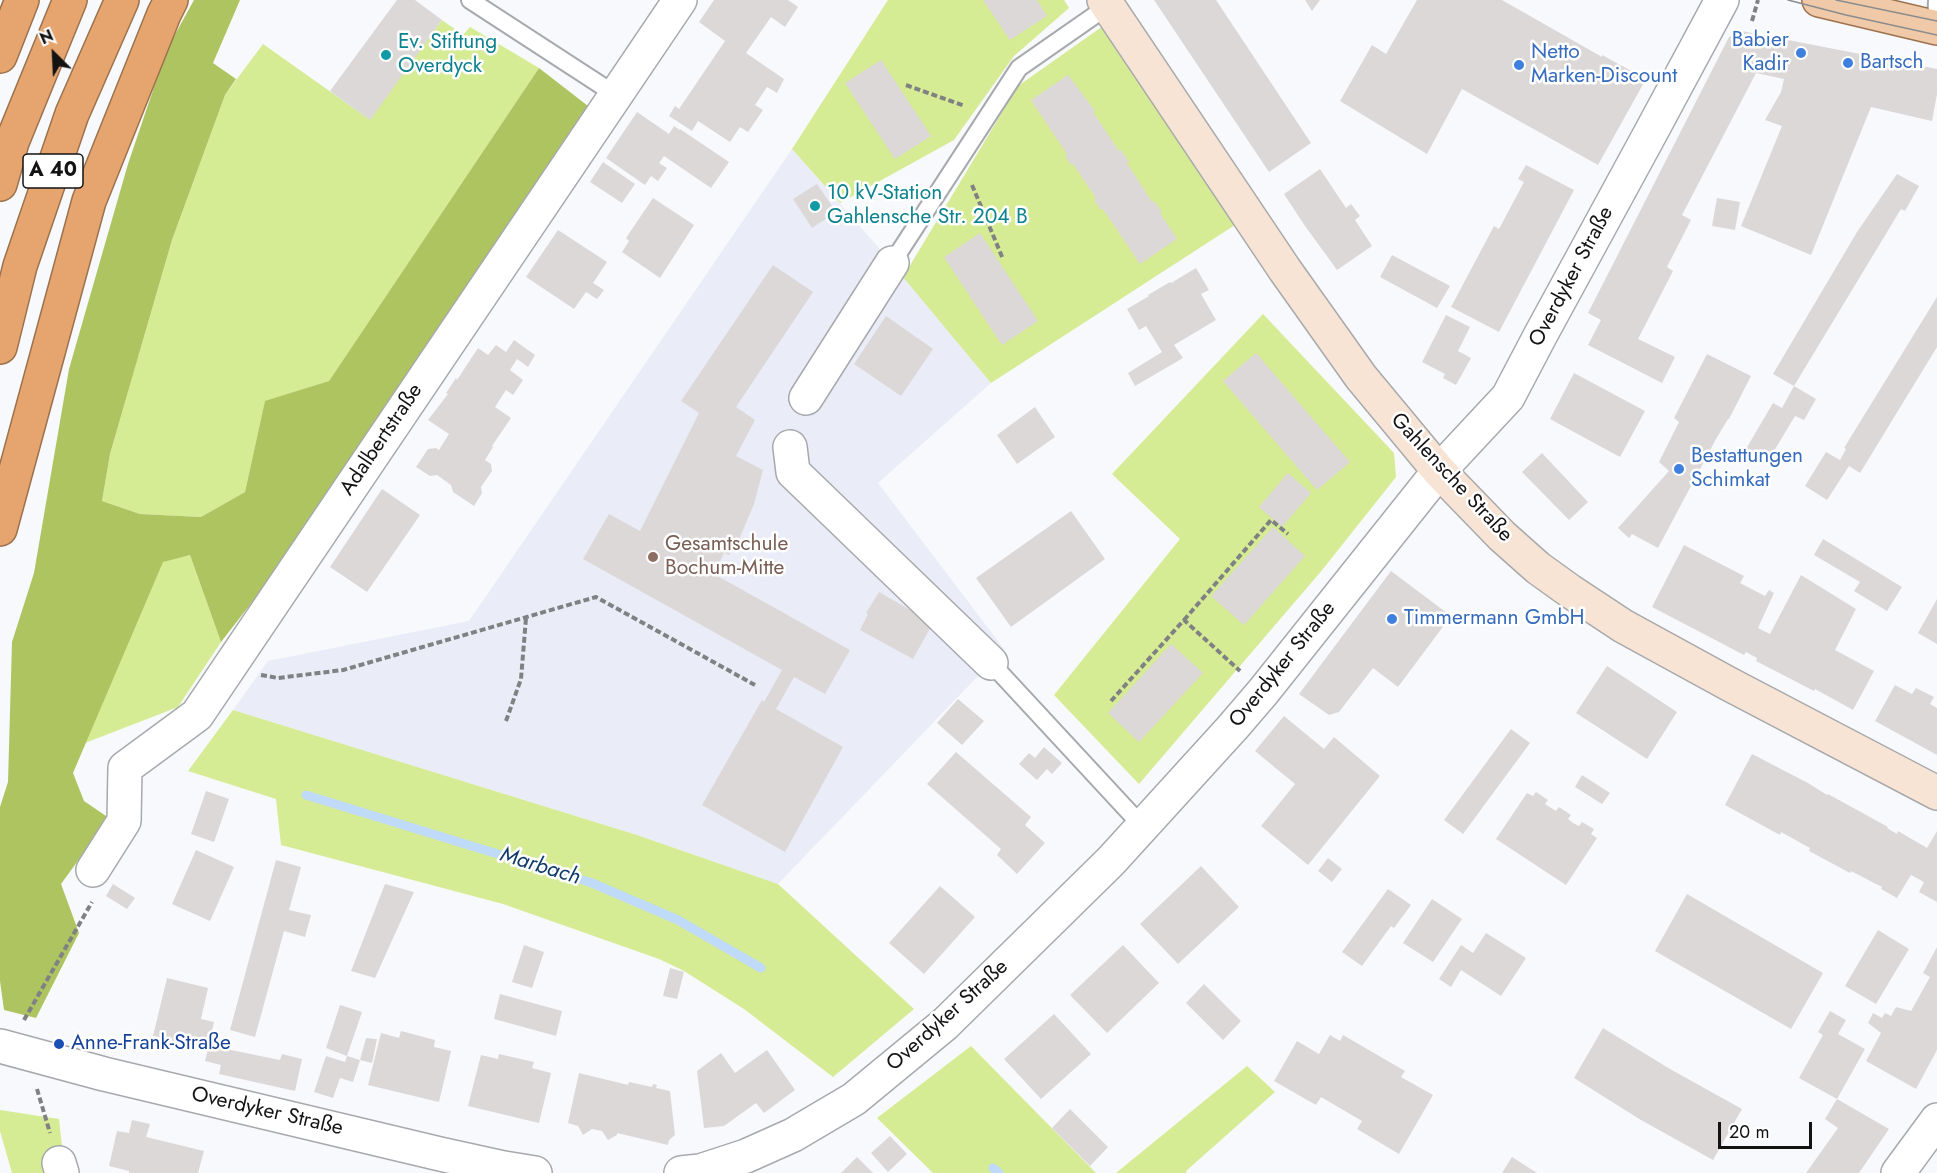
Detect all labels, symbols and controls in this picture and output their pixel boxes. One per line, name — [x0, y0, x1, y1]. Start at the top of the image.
north arrow — [24, 24, 84, 84]
text: N — [36, 24, 57, 50]
place label: Babier Kadir — [1732, 28, 1789, 78]
place label: Ev. Stiftung Overdyck — [398, 30, 497, 80]
place label: Netto Marken-Discount — [1531, 40, 1677, 90]
marker: Babier Kadir — [1794, 46, 1808, 60]
marker: Ev. Stiftung Overdyck — [379, 48, 393, 62]
place label: Bartsch — [1860, 50, 1924, 76]
marker: Bartsch — [1841, 56, 1855, 70]
marker: Netto Marken-Discount — [1512, 58, 1526, 72]
road number: A 40 — [23, 154, 83, 188]
place label: 10 kV-Station Gahlensche Str. 204 B — [827, 181, 1028, 231]
marker: 10 kV-Station Gahlensche Str. 204 B — [808, 199, 822, 213]
street label: Overdyker Straße — [1525, 203, 1619, 351]
street label: Adalbertstraße — [335, 379, 429, 501]
street label: Gahlensche Straße — [1385, 408, 1517, 548]
place label: Bestattungen Schimkat — [1691, 444, 1803, 494]
marker: Bestattungen Schimkat — [1672, 462, 1686, 476]
place label: Gesamtschule Bochum-Mitte — [665, 532, 788, 582]
marker: Gesamtschule Bochum-Mitte — [646, 550, 660, 564]
street label: Overdyker Straße — [1224, 597, 1342, 733]
place label: Timmermann GmbH — [1404, 606, 1584, 632]
marker: Timmermann GmbH — [1385, 612, 1399, 626]
water label: Marbach — [497, 842, 583, 892]
street label: Overdyker Straße — [882, 955, 1014, 1077]
place label: Anne-Frank-Straße — [71, 1031, 231, 1057]
marker: Anne-Frank-Straße — [52, 1037, 66, 1051]
street label: Overdyker Straße — [189, 1082, 345, 1142]
scale bar — [1721, 1110, 1816, 1148]
text: 20 m — [1729, 1119, 1769, 1145]

